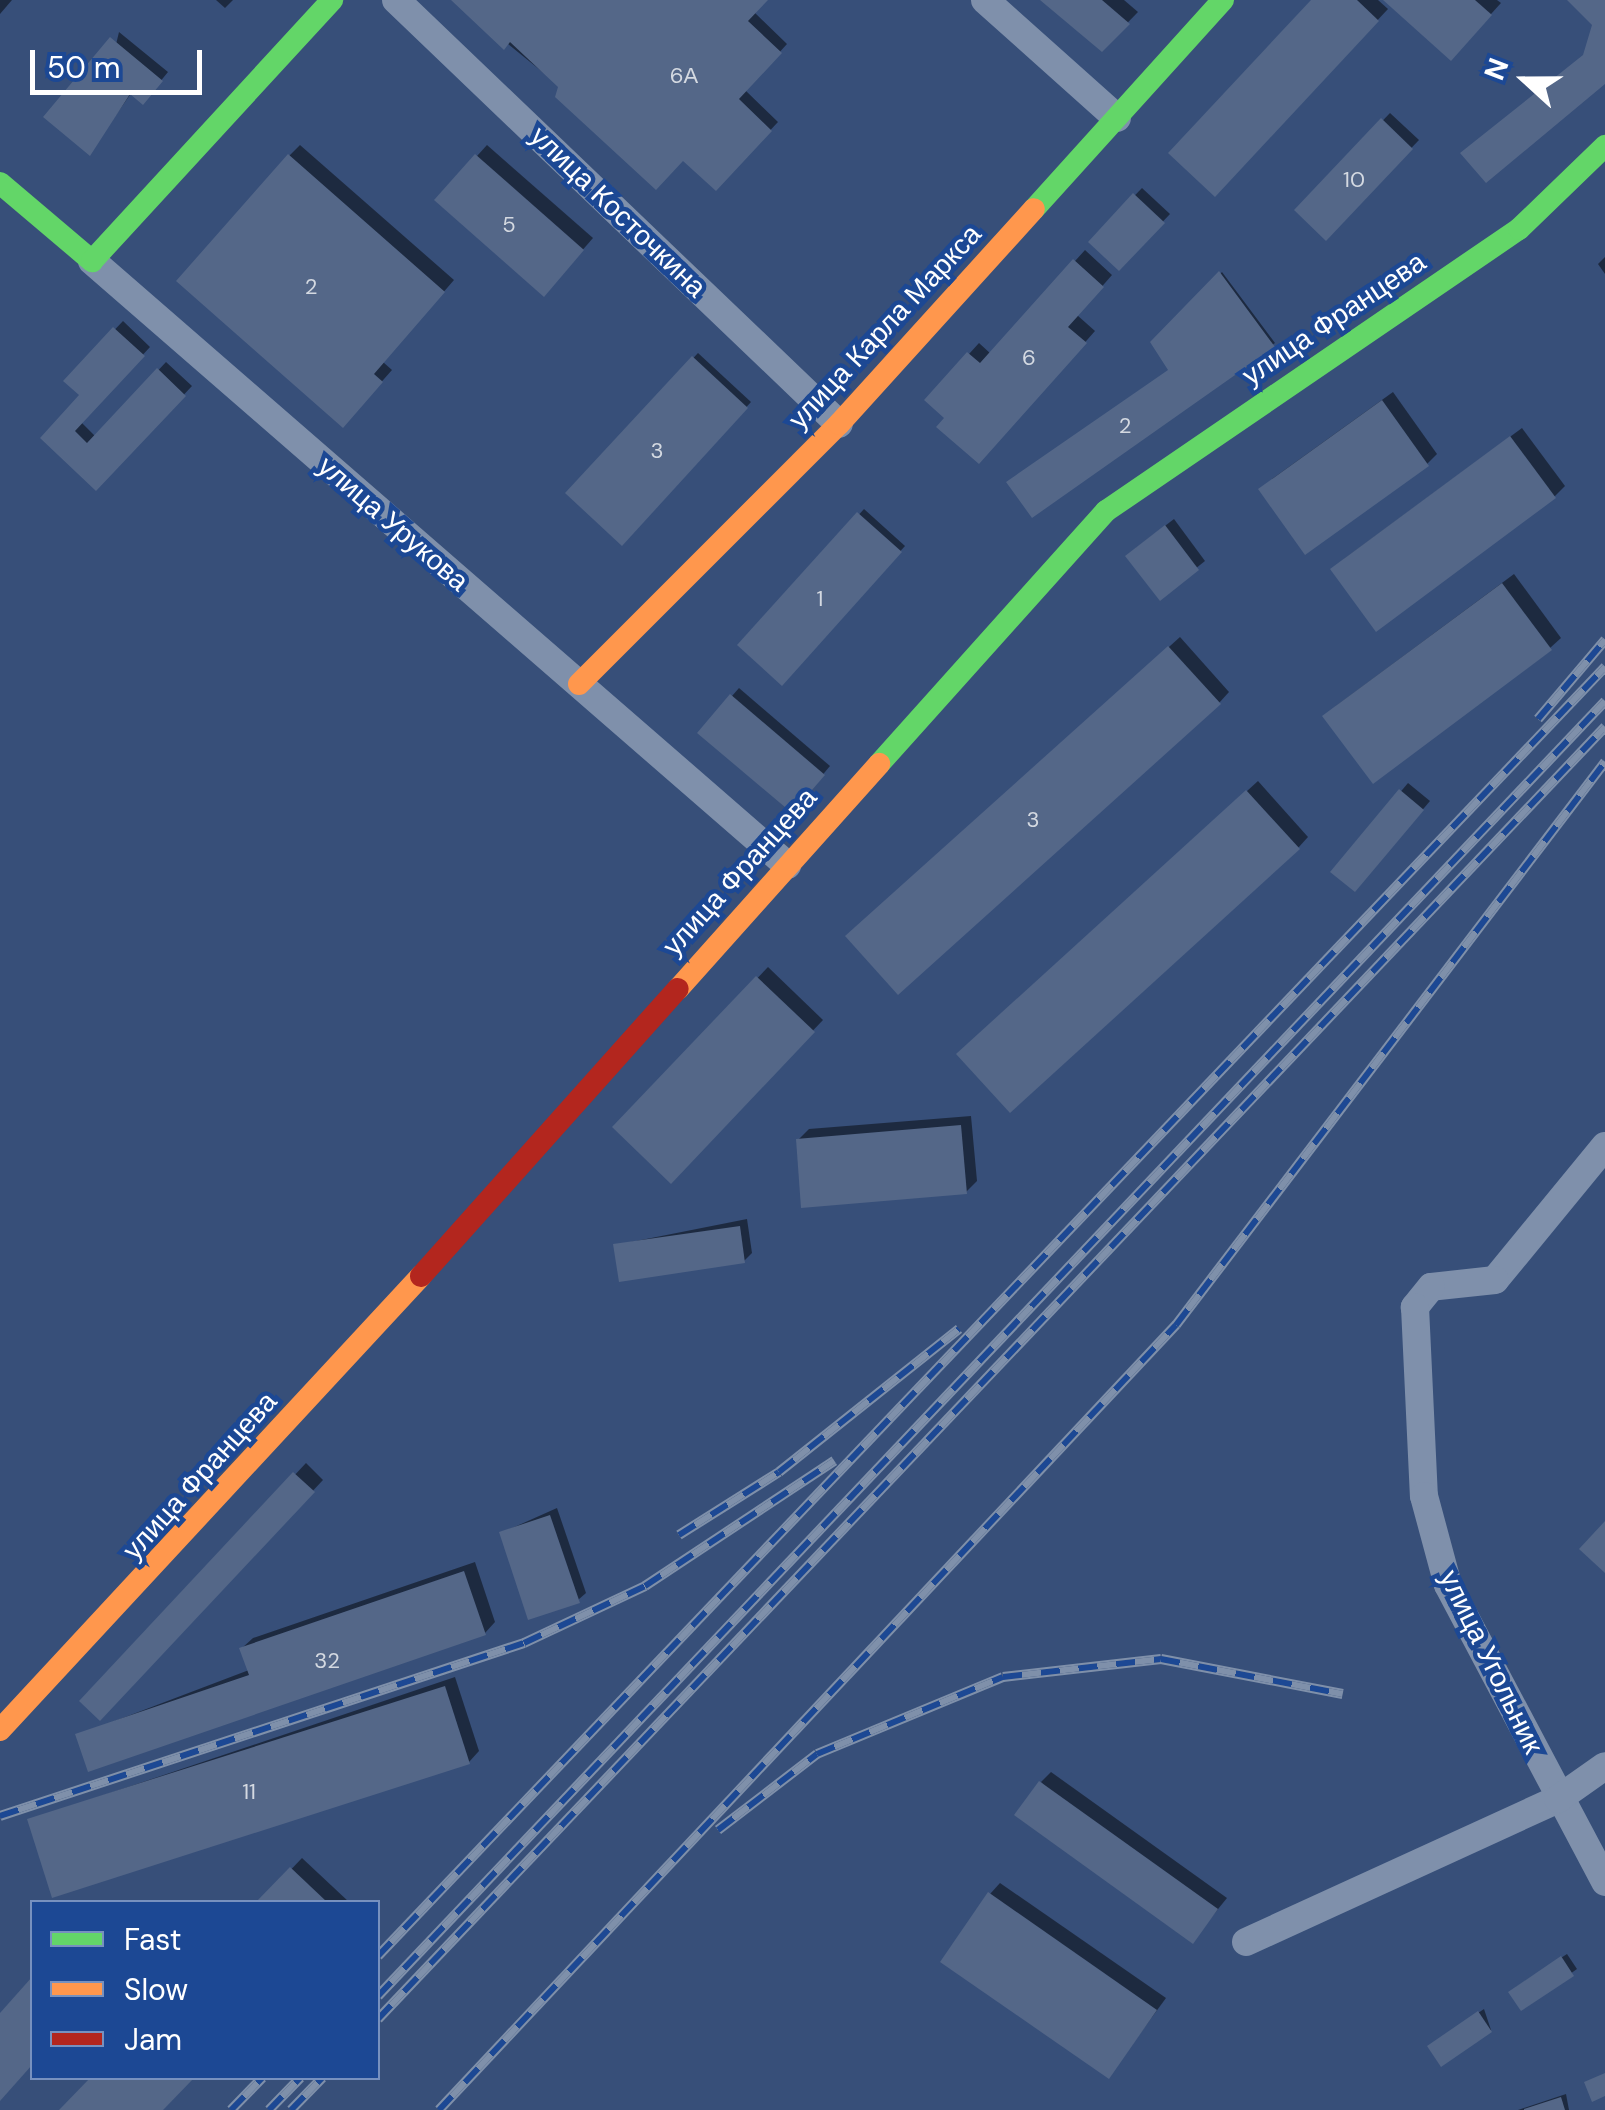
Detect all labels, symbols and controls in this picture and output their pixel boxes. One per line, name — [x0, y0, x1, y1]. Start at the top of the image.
scale bar — [35, 30, 208, 92]
north arrow — [1475, 30, 1575, 130]
text: 50 m — [47, 48, 121, 87]
text: N — [1476, 53, 1517, 85]
house number: 6А — [670, 63, 698, 89]
street label: улица Косточкина — [523, 120, 713, 304]
house number: 10 — [1343, 167, 1365, 193]
house number: 5 — [502, 212, 516, 238]
street label: улица Карла Маркса — [782, 218, 988, 436]
street label: улица Францева — [1236, 245, 1432, 393]
house number: 2 — [305, 274, 317, 300]
house number: 6 — [1022, 345, 1036, 371]
house number: 2 — [1119, 413, 1131, 439]
house number: 3 — [650, 438, 664, 464]
street label: улица Урукова — [311, 449, 475, 599]
house number: 1 — [817, 586, 823, 612]
street label: улица Францева — [656, 781, 824, 963]
house number: 3 — [1026, 807, 1040, 833]
street label: улица Францева — [116, 1385, 284, 1567]
street label: улица Угольник — [1432, 1565, 1550, 1759]
house number: 32 — [314, 1648, 340, 1674]
house number: 11 — [242, 1779, 256, 1805]
legend — [30, 1900, 380, 2080]
text: Fast — [124, 1920, 182, 1959]
text: Slow — [124, 1970, 188, 2009]
text: Jam — [124, 2020, 182, 2059]

